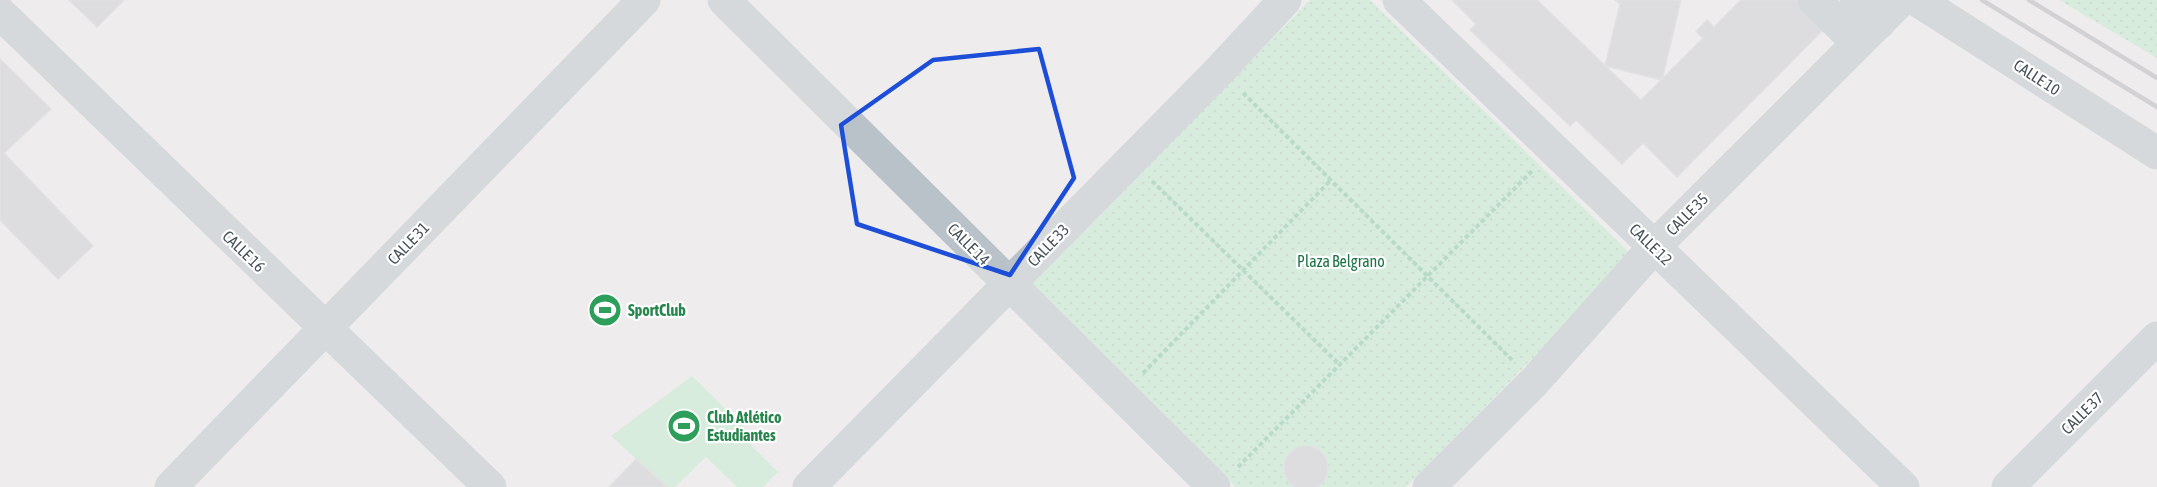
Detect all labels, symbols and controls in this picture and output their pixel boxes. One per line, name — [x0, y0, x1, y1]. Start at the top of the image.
street label: CALLE 10 — [2011, 55, 2063, 99]
street label: CALLE 35 — [1662, 189, 1712, 239]
street label: CALLE 31 — [384, 218, 432, 268]
street label: CALLE 14 — [944, 219, 994, 269]
street label: CALLE 33 — [1024, 220, 1072, 270]
street label: CALLE 12 — [1626, 220, 1676, 268]
street label: CALLE 16 — [219, 227, 269, 275]
park label: Plaza Belgrano — [1297, 252, 1385, 271]
sports icon: SportClub — [587, 292, 623, 328]
place label: SportClub — [628, 301, 686, 319]
street label: CALLE 37 — [2057, 388, 2107, 438]
sports icon: Club Atlético Estudiantes — [666, 408, 702, 444]
place label: Club Atlético Estudiantes — [707, 408, 782, 444]

